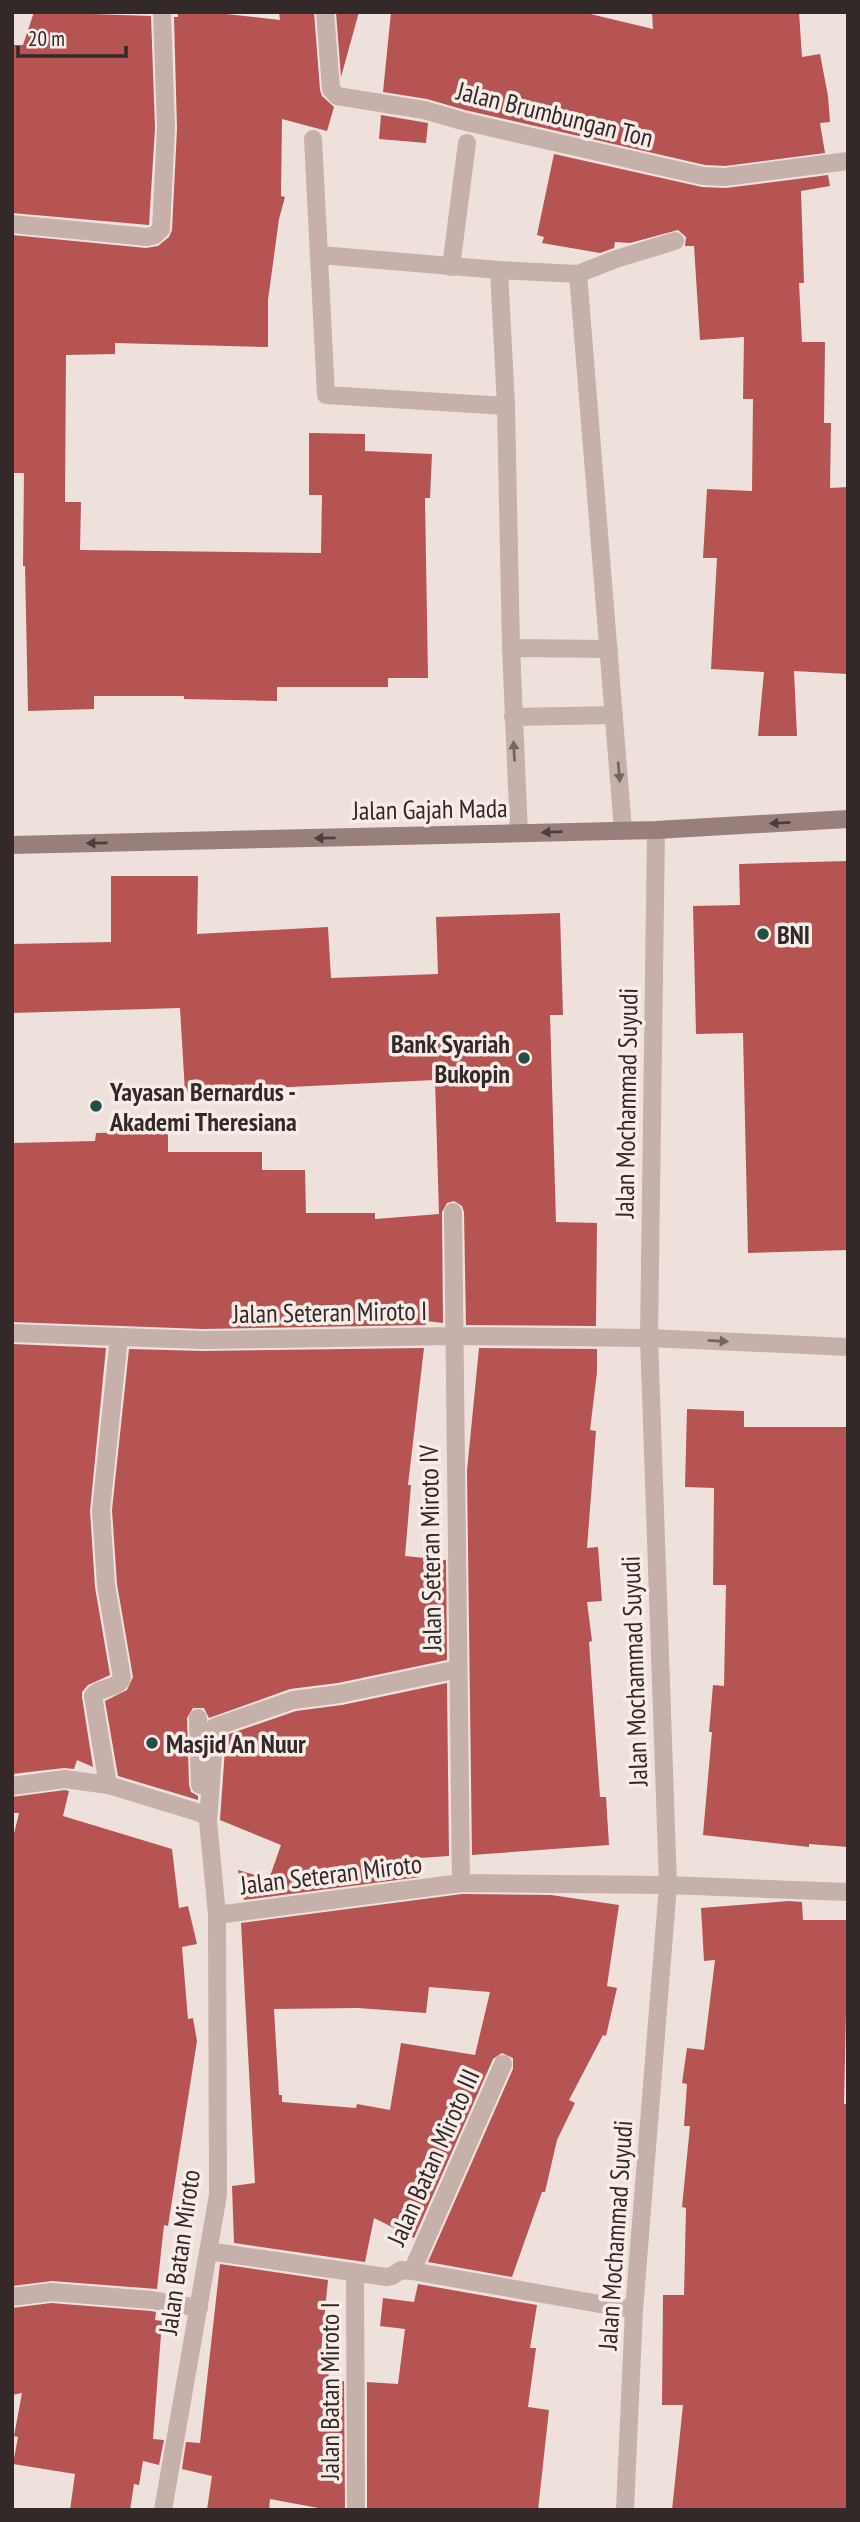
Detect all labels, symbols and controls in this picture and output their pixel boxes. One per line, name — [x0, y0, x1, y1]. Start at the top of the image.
scale bar — [18, 14, 126, 58]
text: 20 m — [28, 25, 65, 52]
street label: Jalan Brumbungan Ton — [452, 73, 657, 154]
one-way arrow — [509, 740, 520, 762]
one-way arrow — [614, 762, 625, 784]
street label: Jalan Gajah Mada — [351, 791, 508, 827]
one-way arrow — [768, 818, 790, 829]
one-way arrow — [541, 827, 563, 838]
one-way arrow — [314, 832, 336, 843]
one-way arrow — [86, 837, 108, 849]
place label: BNI — [777, 918, 810, 951]
marker: BNI — [755, 926, 771, 942]
street label: Jalan Mochammad Suyudi — [607, 988, 645, 1219]
place label: Bank Syariah Bukopin — [391, 1027, 510, 1090]
marker: Bank Syariah Bukopin — [516, 1050, 532, 1066]
place label: Yayasan Bernardus - Akademi Theresiana — [109, 1075, 297, 1138]
marker: Yayasan Bernardus - Akademi Theresiana — [88, 1098, 104, 1114]
street label: Jalan Seteran Miroto I — [232, 1294, 427, 1330]
one-way arrow — [707, 1336, 729, 1347]
street label: Jalan Seteran Miroto IV — [412, 1444, 448, 1652]
street label: Jalan Mochammad Suyudi — [613, 1555, 655, 1788]
place label: Masjid An Nuur — [166, 1727, 306, 1760]
marker: Masjid An Nuur — [144, 1735, 160, 1751]
street label: Jalan Seteran Miroto — [237, 1846, 424, 1902]
street label: Jalan Batan Miroto III — [379, 2064, 487, 2251]
street label: Jalan Mochammad Suyudi — [590, 2119, 639, 2352]
street label: Jalan Batan Miroto — [151, 2168, 207, 2337]
street label: Jalan Batan Miroto I — [313, 2302, 346, 2481]

